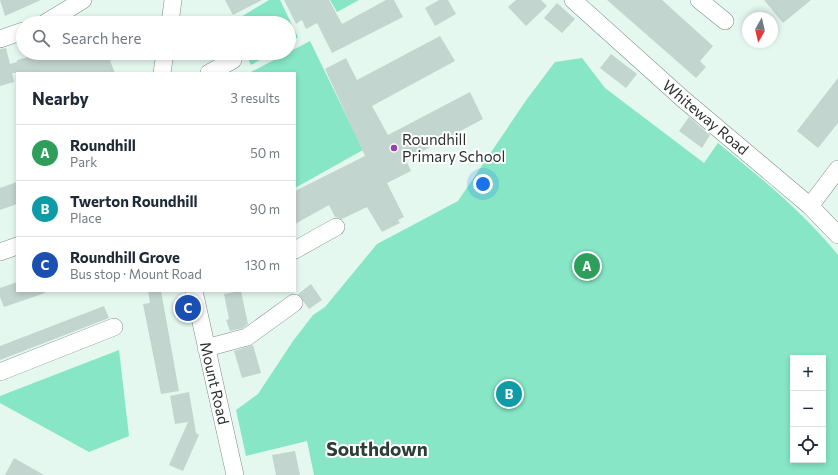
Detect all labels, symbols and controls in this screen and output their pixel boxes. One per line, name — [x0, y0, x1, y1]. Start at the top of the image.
north arrow — [742, 12, 778, 48]
search box — [16, 16, 296, 60]
icon: search — [30, 27, 52, 49]
text: Search here — [62, 29, 141, 47]
street label: Whiteway Road — [659, 76, 753, 158]
text: Nearby — [32, 88, 89, 109]
text: 3 results — [231, 90, 280, 106]
place label: Roundhill Primary School — [402, 130, 505, 165]
text: Roundhill — [70, 136, 136, 154]
marker: Roundhill Primary School — [389, 143, 399, 153]
text: A — [40, 145, 50, 161]
text: 50 m — [250, 145, 280, 161]
text: Park — [70, 154, 97, 170]
your location — [473, 174, 493, 194]
text: Twerton Roundhill — [70, 192, 198, 210]
text: B — [41, 201, 49, 217]
text: 90 m — [250, 201, 280, 217]
text: Place — [70, 210, 102, 226]
text: Roundhill Grove — [70, 248, 180, 266]
pin: A — [574, 251, 600, 281]
text: C — [41, 257, 49, 273]
text: 130 m — [245, 257, 280, 273]
text: Bus stop · Mount Road — [70, 266, 202, 282]
pin: C — [175, 293, 201, 323]
street label: Mount Road — [197, 340, 233, 426]
map controls — [790, 355, 826, 463]
button: + — [790, 355, 826, 391]
pin: B — [496, 379, 522, 409]
button: − — [790, 391, 826, 427]
button: locate — [790, 427, 826, 463]
district label: Southdown — [326, 437, 428, 460]

